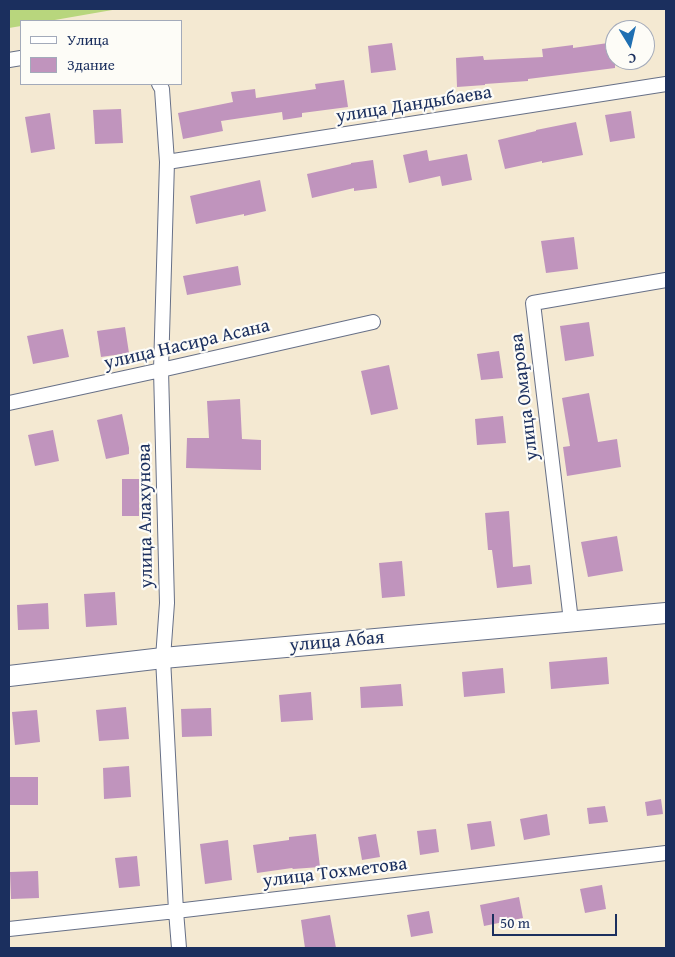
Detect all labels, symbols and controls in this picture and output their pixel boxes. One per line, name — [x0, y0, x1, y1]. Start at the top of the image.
legend — [20, 20, 182, 85]
north arrow — [605, 20, 655, 70]
text: Улица — [67, 29, 109, 50]
text: С — [627, 48, 638, 69]
text: Здание — [67, 54, 115, 75]
street label: улица Дандыбаева — [335, 81, 493, 129]
street label: улица Насира Асана — [102, 315, 272, 375]
street label: улица Омарова — [506, 332, 544, 462]
street label: улица Алахунова — [133, 443, 159, 589]
street label: улица Абая — [288, 626, 386, 658]
street label: улица Тохметова — [262, 853, 408, 893]
scale bar — [495, 904, 620, 936]
text: 50 m — [500, 912, 530, 933]

